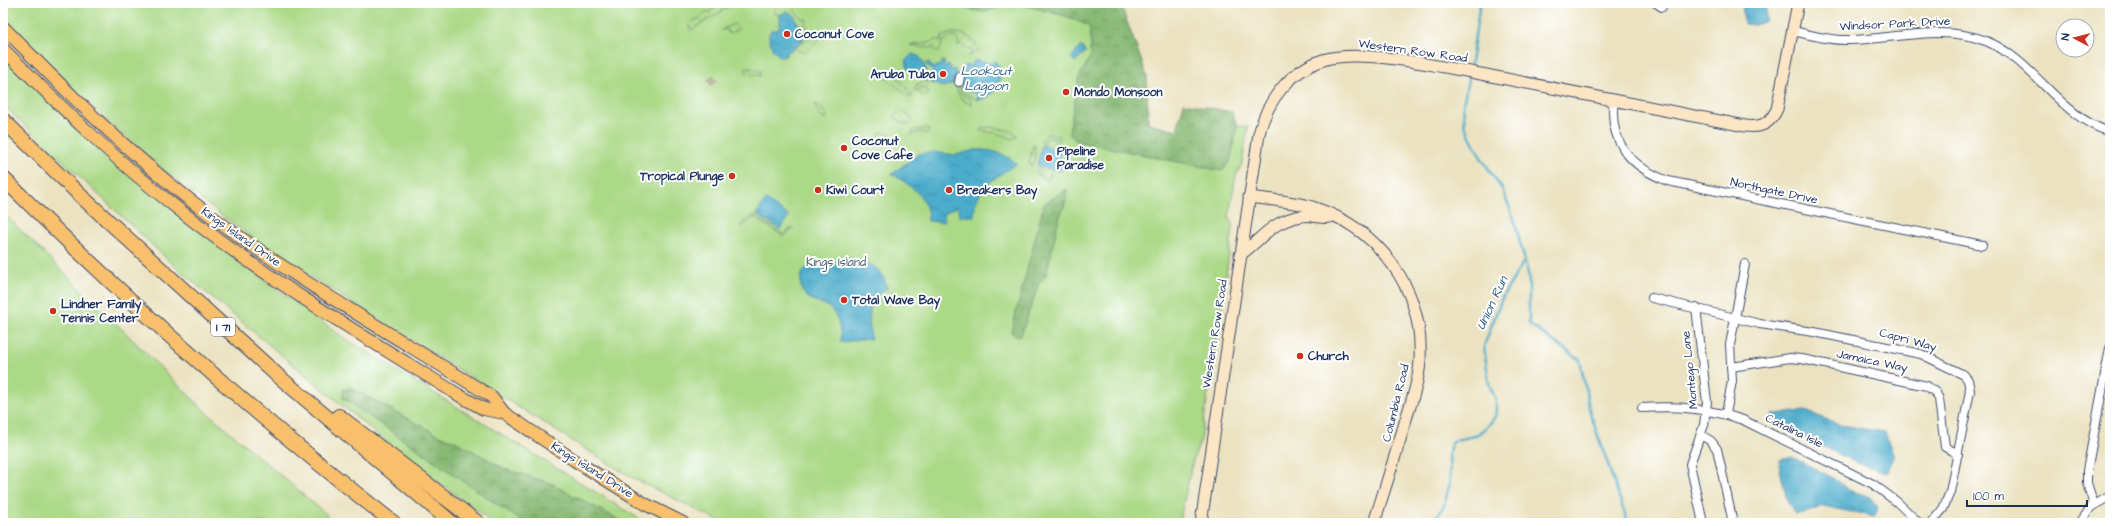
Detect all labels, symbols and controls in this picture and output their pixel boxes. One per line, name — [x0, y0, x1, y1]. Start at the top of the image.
street label: Windsor Park Drive — [1839, 13, 1951, 35]
north arrow — [2055, 18, 2095, 58]
place label: Coconut Cove — [795, 26, 875, 43]
marker: Coconut Cove — [782, 29, 792, 39]
text: N — [2058, 32, 2073, 41]
street label: Western Row Road — [1357, 35, 1469, 67]
water label: Lookout Lagoon — [961, 62, 1013, 96]
place label: Aruba Tuba — [871, 66, 936, 83]
marker: Aruba Tuba — [938, 69, 948, 79]
place label: Mondo Monsoon — [1074, 84, 1163, 101]
marker: Mondo Monsoon — [1061, 87, 1071, 97]
place label: Coconut Cove Cafe — [852, 133, 913, 164]
marker: Coconut Cove Cafe — [839, 143, 849, 153]
place label: Pipeline Paradise — [1057, 143, 1104, 174]
marker: Pipeline Paradise — [1044, 153, 1054, 163]
place label: Tropical Plunge — [639, 168, 725, 187]
marker: Tropical Plunge — [727, 171, 737, 181]
street label: Northgate Drive — [1728, 173, 1820, 210]
place label: Kiwi Court — [826, 182, 884, 199]
place label: Breakers Bay — [957, 182, 1038, 200]
marker: Kiwi Court — [813, 185, 823, 195]
marker: Breakers Bay — [944, 185, 954, 195]
street label: Kings Island Drive — [197, 203, 285, 272]
park label: Kings Island — [806, 254, 866, 272]
water label: Union Run — [1472, 272, 1513, 333]
street label: Western Row Road — [1198, 278, 1232, 390]
place label: Total Wave Bay — [851, 292, 940, 310]
marker: Total Wave Bay — [839, 295, 849, 305]
place label: Lindner Family Tennis Center — [60, 296, 142, 327]
marker: Lindner Family Tennis Center — [48, 306, 58, 316]
road number: I 71 — [211, 318, 235, 336]
street label: Capri Way — [1877, 324, 1939, 357]
street label: Montego Lane — [1677, 329, 1704, 410]
street label: Jamaica Way — [1835, 345, 1909, 378]
place label: Church — [1308, 348, 1350, 365]
marker: Church — [1295, 351, 1305, 361]
street label: Columbia Road — [1378, 362, 1414, 444]
street label: Catalina Isle — [1762, 410, 1826, 453]
street label: Kings Island Drive — [547, 438, 637, 503]
scale bar — [1967, 482, 2087, 508]
text: 100 m — [1973, 488, 2004, 505]

